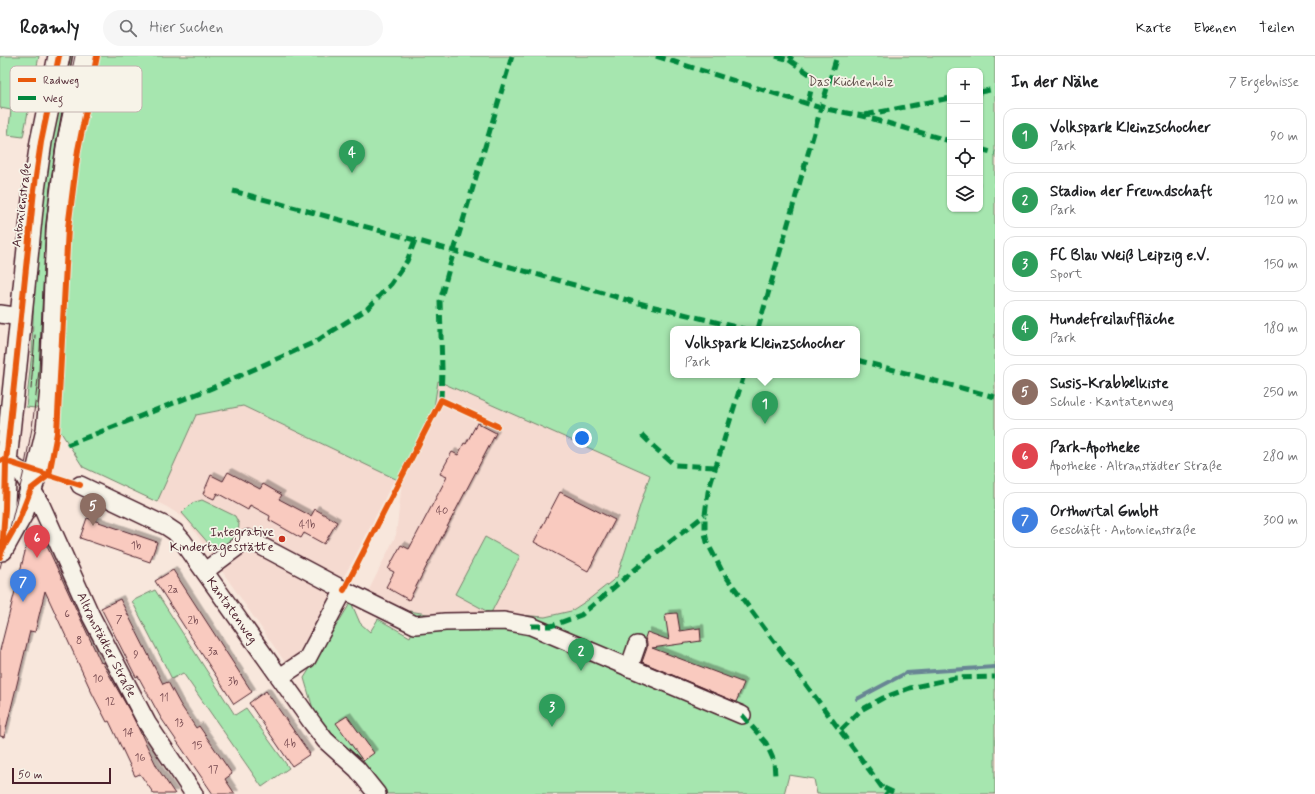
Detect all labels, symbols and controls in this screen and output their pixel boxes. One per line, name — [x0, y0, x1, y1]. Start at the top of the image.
search box — [103, 10, 383, 46]
text: Roamly — [20, 15, 79, 40]
icon: search — [117, 17, 139, 39]
text: Hier suchen — [149, 18, 223, 38]
text: Karte — [1136, 19, 1171, 37]
text: Ebenen — [1193, 19, 1237, 37]
text: Teilen — [1259, 19, 1295, 37]
legend — [10, 66, 142, 112]
map controls — [947, 68, 983, 212]
button: + — [947, 68, 983, 104]
text: In der Nähe — [1011, 71, 1099, 93]
text: Radweg — [43, 74, 79, 88]
park label: Das Küchenholz — [808, 74, 894, 91]
text: 7 Ergebnisse — [1229, 74, 1299, 91]
text: Weg — [43, 92, 63, 108]
button: − — [947, 104, 983, 140]
text: Volkspark Kleinzschocher — [1050, 118, 1211, 138]
text: 1 — [1022, 128, 1028, 145]
text: 90 m — [1270, 128, 1298, 145]
text: Park — [1050, 138, 1076, 155]
pin: 4 — [339, 140, 365, 173]
button: locate — [947, 140, 983, 176]
street label: Antonienstraße — [8, 162, 36, 248]
button: layers — [947, 176, 983, 212]
text: Stadion der Freundschaft — [1050, 182, 1212, 202]
text: 2 — [1022, 192, 1028, 209]
text: 120 m — [1264, 192, 1298, 209]
text: Park — [1050, 202, 1076, 219]
text: FC Blau Weiß Leipzig e.V. — [1050, 246, 1209, 266]
text: 3 — [1022, 256, 1028, 273]
text: 150 m — [1264, 256, 1298, 273]
text: Sport — [1050, 266, 1082, 283]
text: Hundefreilauffläche — [1050, 310, 1175, 330]
text: 4 — [1021, 320, 1029, 337]
text: 180 m — [1263, 320, 1298, 337]
popup — [670, 326, 860, 378]
text: Park — [1050, 330, 1076, 347]
text: Volkspark Kleinzschocher — [685, 334, 845, 354]
text: Park — [685, 354, 711, 371]
text: Susis-Krabbelkiste — [1050, 374, 1169, 394]
text: 5 — [1021, 384, 1029, 401]
text: 250 m — [1263, 384, 1298, 401]
pin: 1 — [752, 391, 778, 424]
text: Schule · Kantatenweg — [1050, 394, 1173, 411]
your location — [572, 428, 592, 448]
text: Park-Apotheke — [1050, 438, 1140, 458]
text: 6 — [1022, 448, 1028, 465]
text: 280 m — [1263, 448, 1298, 465]
text: Apotheke · Altranstädter Straße — [1050, 458, 1222, 475]
pin: 5 — [80, 493, 106, 526]
text: Orthovital GmbH — [1050, 502, 1159, 522]
house number: 40 — [436, 504, 448, 518]
text: 7 — [1021, 512, 1029, 529]
text: 300 m — [1263, 512, 1298, 529]
house number: 41b — [299, 518, 315, 532]
text: Geschäft · Antonienstraße — [1050, 522, 1196, 539]
place label: Integrative Kindertagesstätte — [170, 524, 274, 557]
pin: 6 — [24, 525, 50, 558]
marker: Integrative Kindertagesstätte — [277, 534, 287, 544]
house number: 1b — [131, 539, 141, 553]
pin: 7 — [10, 569, 36, 602]
street label: Kantatenweg — [203, 574, 262, 647]
house number: 2a — [167, 583, 179, 597]
street label: Altranstädter Straße — [73, 589, 141, 700]
house number: 6 — [64, 607, 70, 621]
house number: 7 — [116, 613, 123, 627]
house number: 2b — [188, 614, 198, 628]
house number: 8 — [76, 634, 82, 648]
pin: 2 — [568, 638, 594, 671]
house number: 3a — [208, 645, 219, 659]
house number: 9 — [133, 648, 139, 662]
house number: 10 — [92, 672, 104, 686]
house number: 3b — [228, 675, 238, 689]
house number: 11 — [159, 691, 169, 705]
pin: 3 — [539, 694, 565, 727]
house number: 12 — [105, 695, 116, 709]
house number: 13 — [174, 716, 184, 730]
house number: 14 — [122, 726, 134, 740]
house number: 4b — [284, 737, 296, 751]
house number: 15 — [192, 739, 203, 753]
house number: 16 — [135, 751, 146, 765]
house number: 17 — [208, 763, 219, 777]
scale bar — [12, 766, 111, 785]
text: 50 m — [18, 768, 43, 782]

